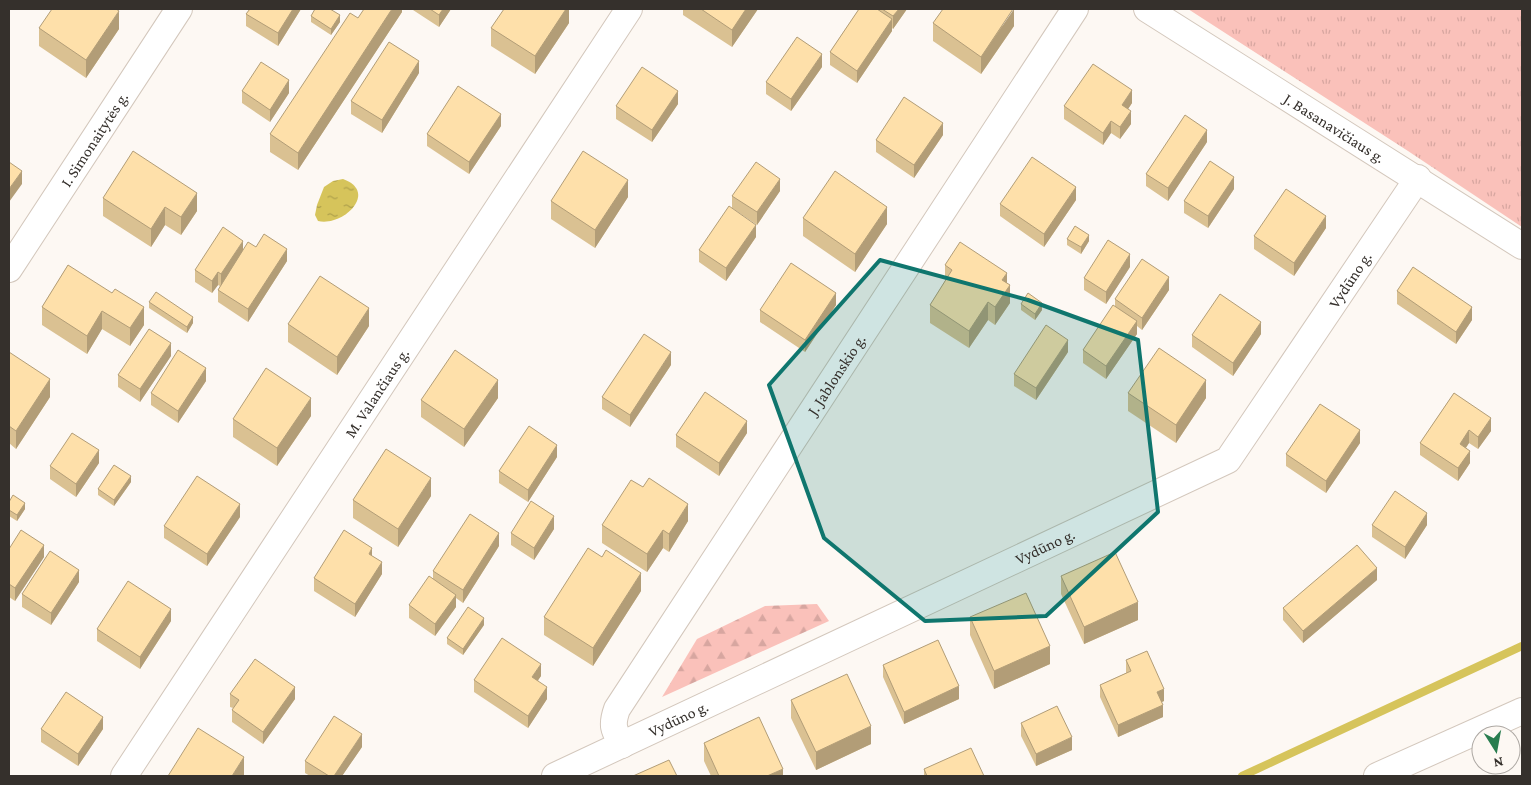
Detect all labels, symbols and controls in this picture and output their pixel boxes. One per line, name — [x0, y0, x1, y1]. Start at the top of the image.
street label: J. Basanavičiaus g. — [1279, 88, 1388, 166]
street label: I. Simonaitytės g. — [57, 89, 131, 190]
street label: Vydūno g. — [1325, 248, 1374, 311]
street label: J. Jablonskio g. — [802, 331, 868, 420]
street label: M. Valančiaus g. — [341, 345, 412, 440]
street label: Vydūno g. — [1012, 525, 1077, 567]
street label: Vydūno g. — [646, 697, 711, 739]
north arrow — [1471, 725, 1521, 775]
text: N — [1492, 754, 1505, 772]

